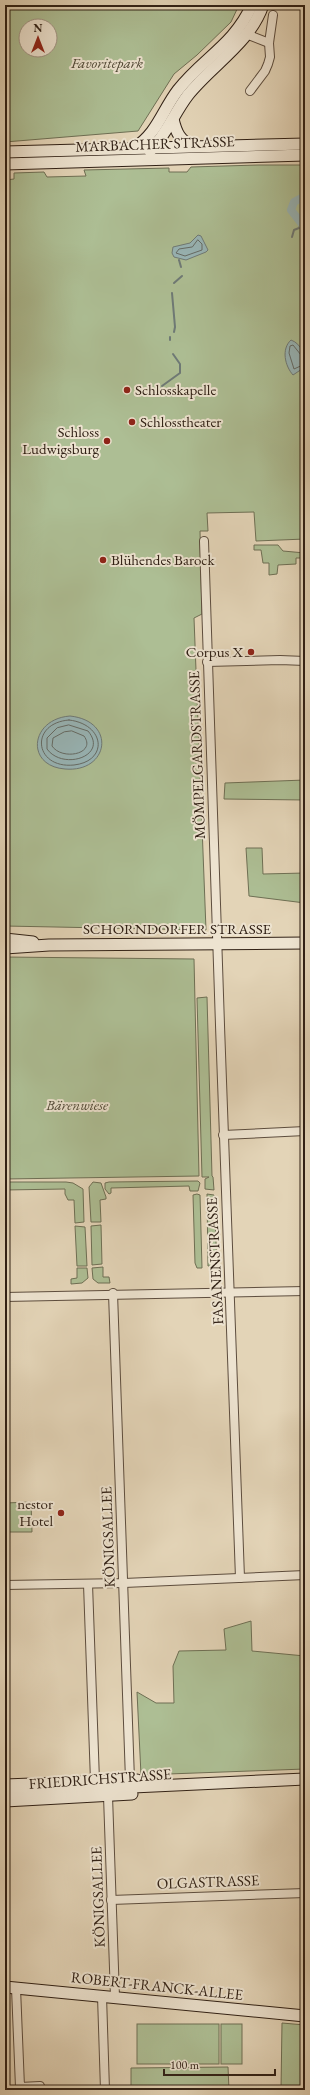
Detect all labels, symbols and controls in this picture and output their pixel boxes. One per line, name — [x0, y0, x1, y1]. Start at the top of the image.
north arrow — [18, 18, 58, 58]
text: N — [34, 21, 43, 35]
park label: Favoritepark — [70, 53, 143, 72]
street label: MARBACHER STRASSE — [75, 131, 235, 156]
place label: Schlosskapelle — [135, 380, 216, 399]
marker: Schlosskapelle — [122, 385, 132, 395]
place label: Schlosstheater — [140, 412, 221, 431]
marker: Schlosstheater — [127, 417, 137, 427]
place label: Schloss Ludwigsburg — [22, 422, 99, 458]
marker: Schloss Ludwigsburg — [102, 436, 112, 446]
place label: Blühendes Barock — [111, 550, 215, 569]
marker: Blühendes Barock — [98, 555, 108, 565]
place label: Corpus X — [186, 642, 243, 661]
marker: Corpus X — [246, 647, 256, 657]
street label: MÖMPELGARDSTRASSE — [184, 670, 209, 840]
street label: SCHORNDORFER STRASSE — [83, 919, 272, 938]
park label: Bärenwiese — [45, 1095, 109, 1114]
street label: FASANENSTRASSE — [202, 1196, 227, 1325]
street label: KÖNIGSALLEE — [96, 1485, 119, 1588]
place label: nestor Hotel — [17, 1494, 53, 1530]
marker: nestor Hotel — [56, 1508, 66, 1518]
street label: FRIEDRICHSTRASSE — [28, 1764, 172, 1793]
street label: KÖNIGSALLEE — [86, 1845, 109, 1948]
street label: OLGASTRASSE — [156, 1870, 260, 1893]
street label: ROBERT-FRANCK-ALLEE — [70, 1967, 245, 2004]
scale bar — [164, 2051, 275, 2077]
text: 100 m — [170, 2057, 200, 2073]

